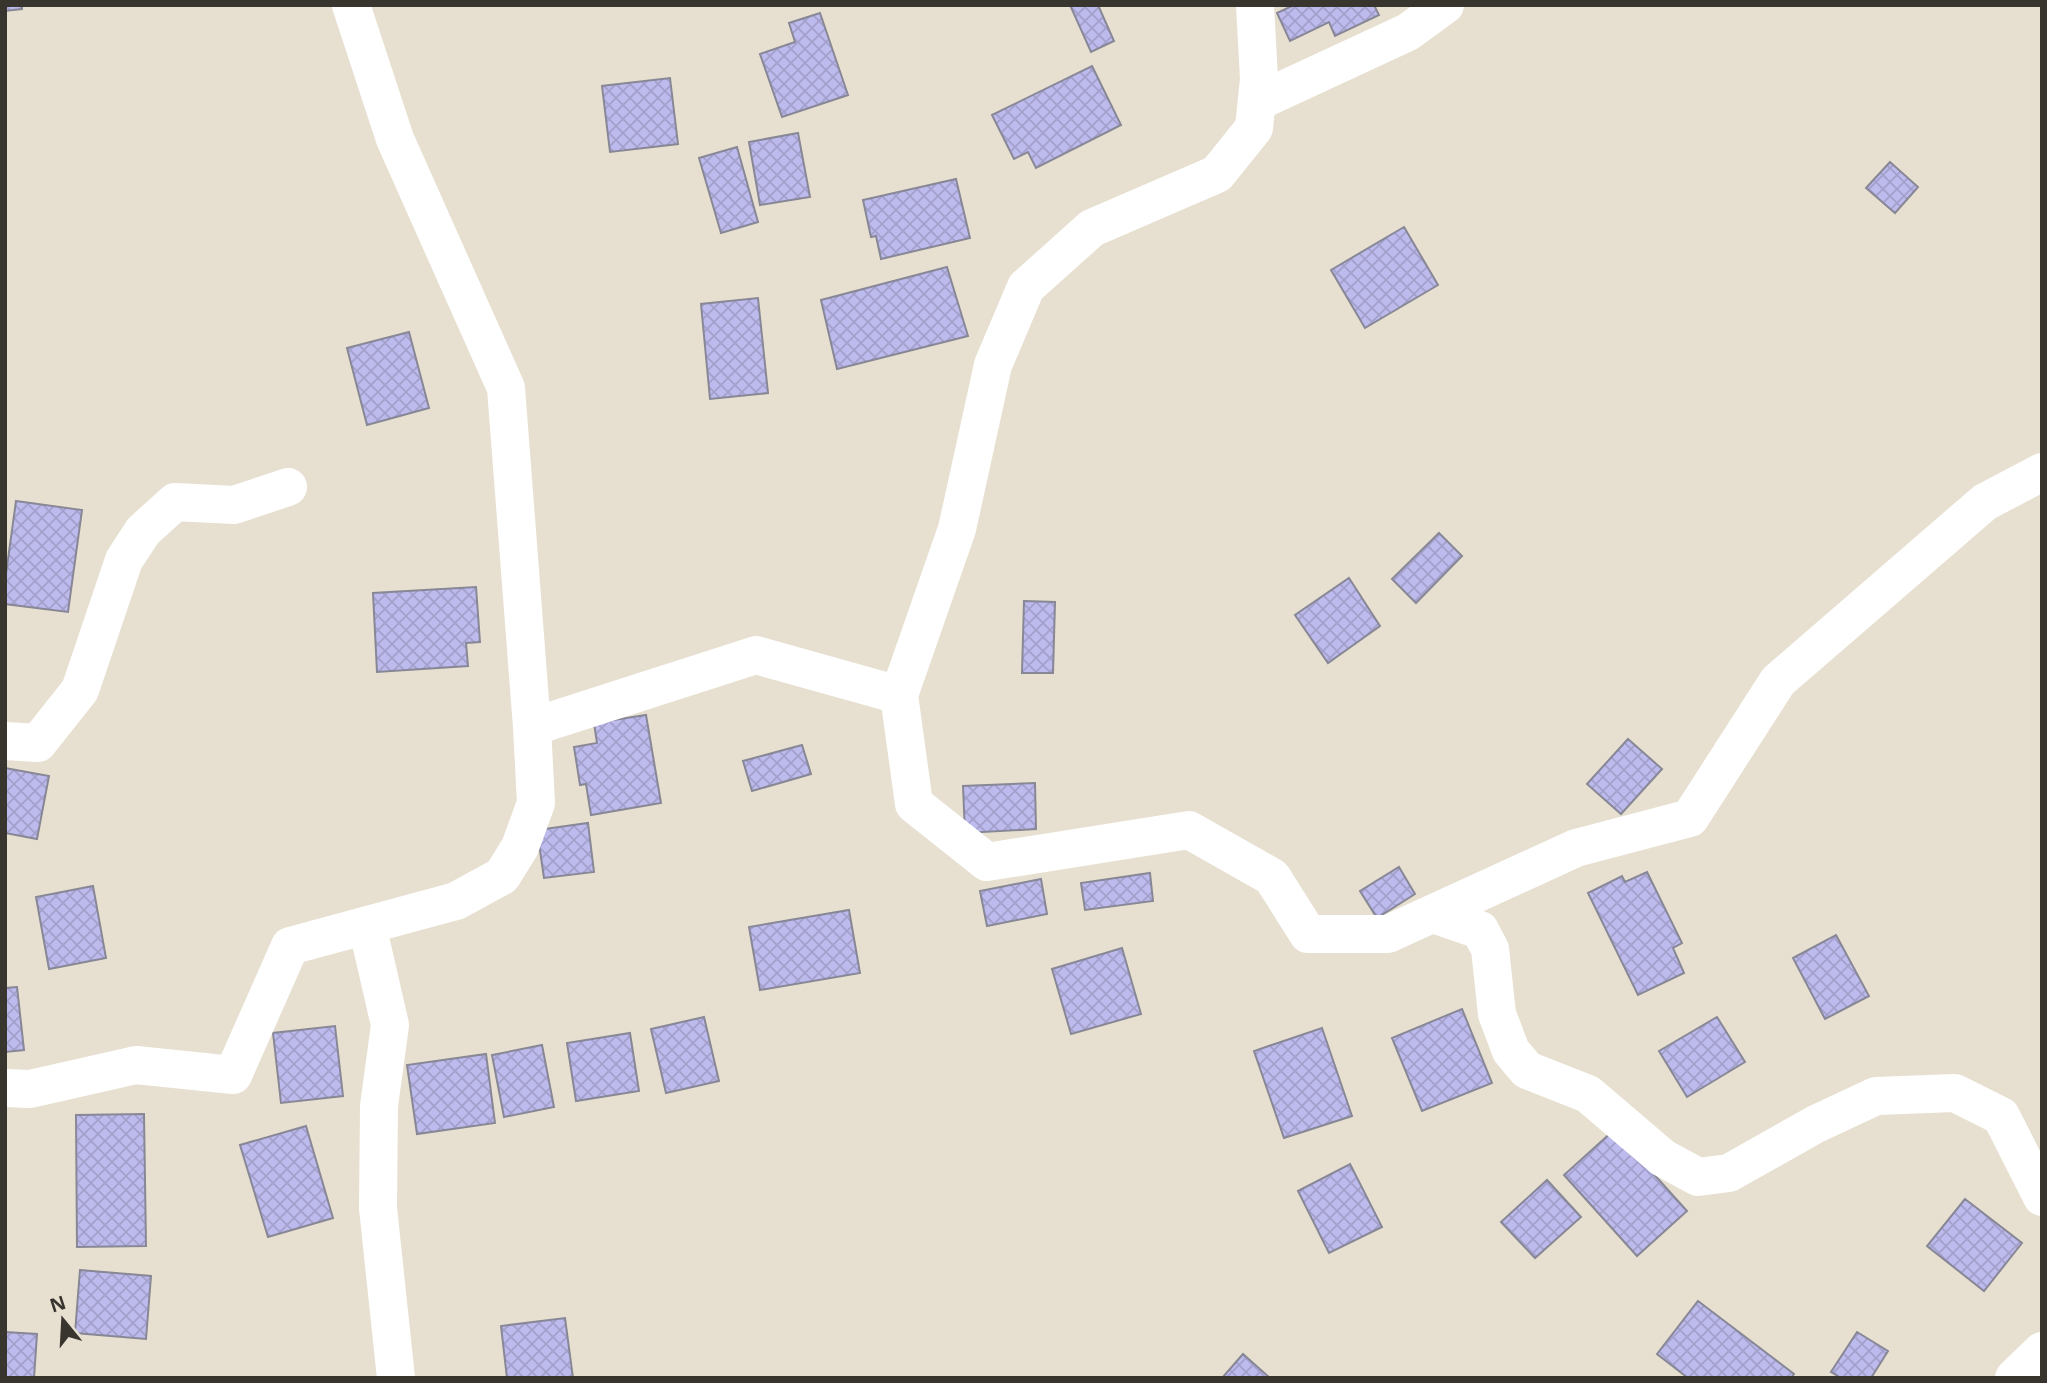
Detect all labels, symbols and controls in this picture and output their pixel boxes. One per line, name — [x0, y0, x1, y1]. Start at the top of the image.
north arrow — [28, 1285, 98, 1355]
text: N — [46, 1289, 69, 1319]

